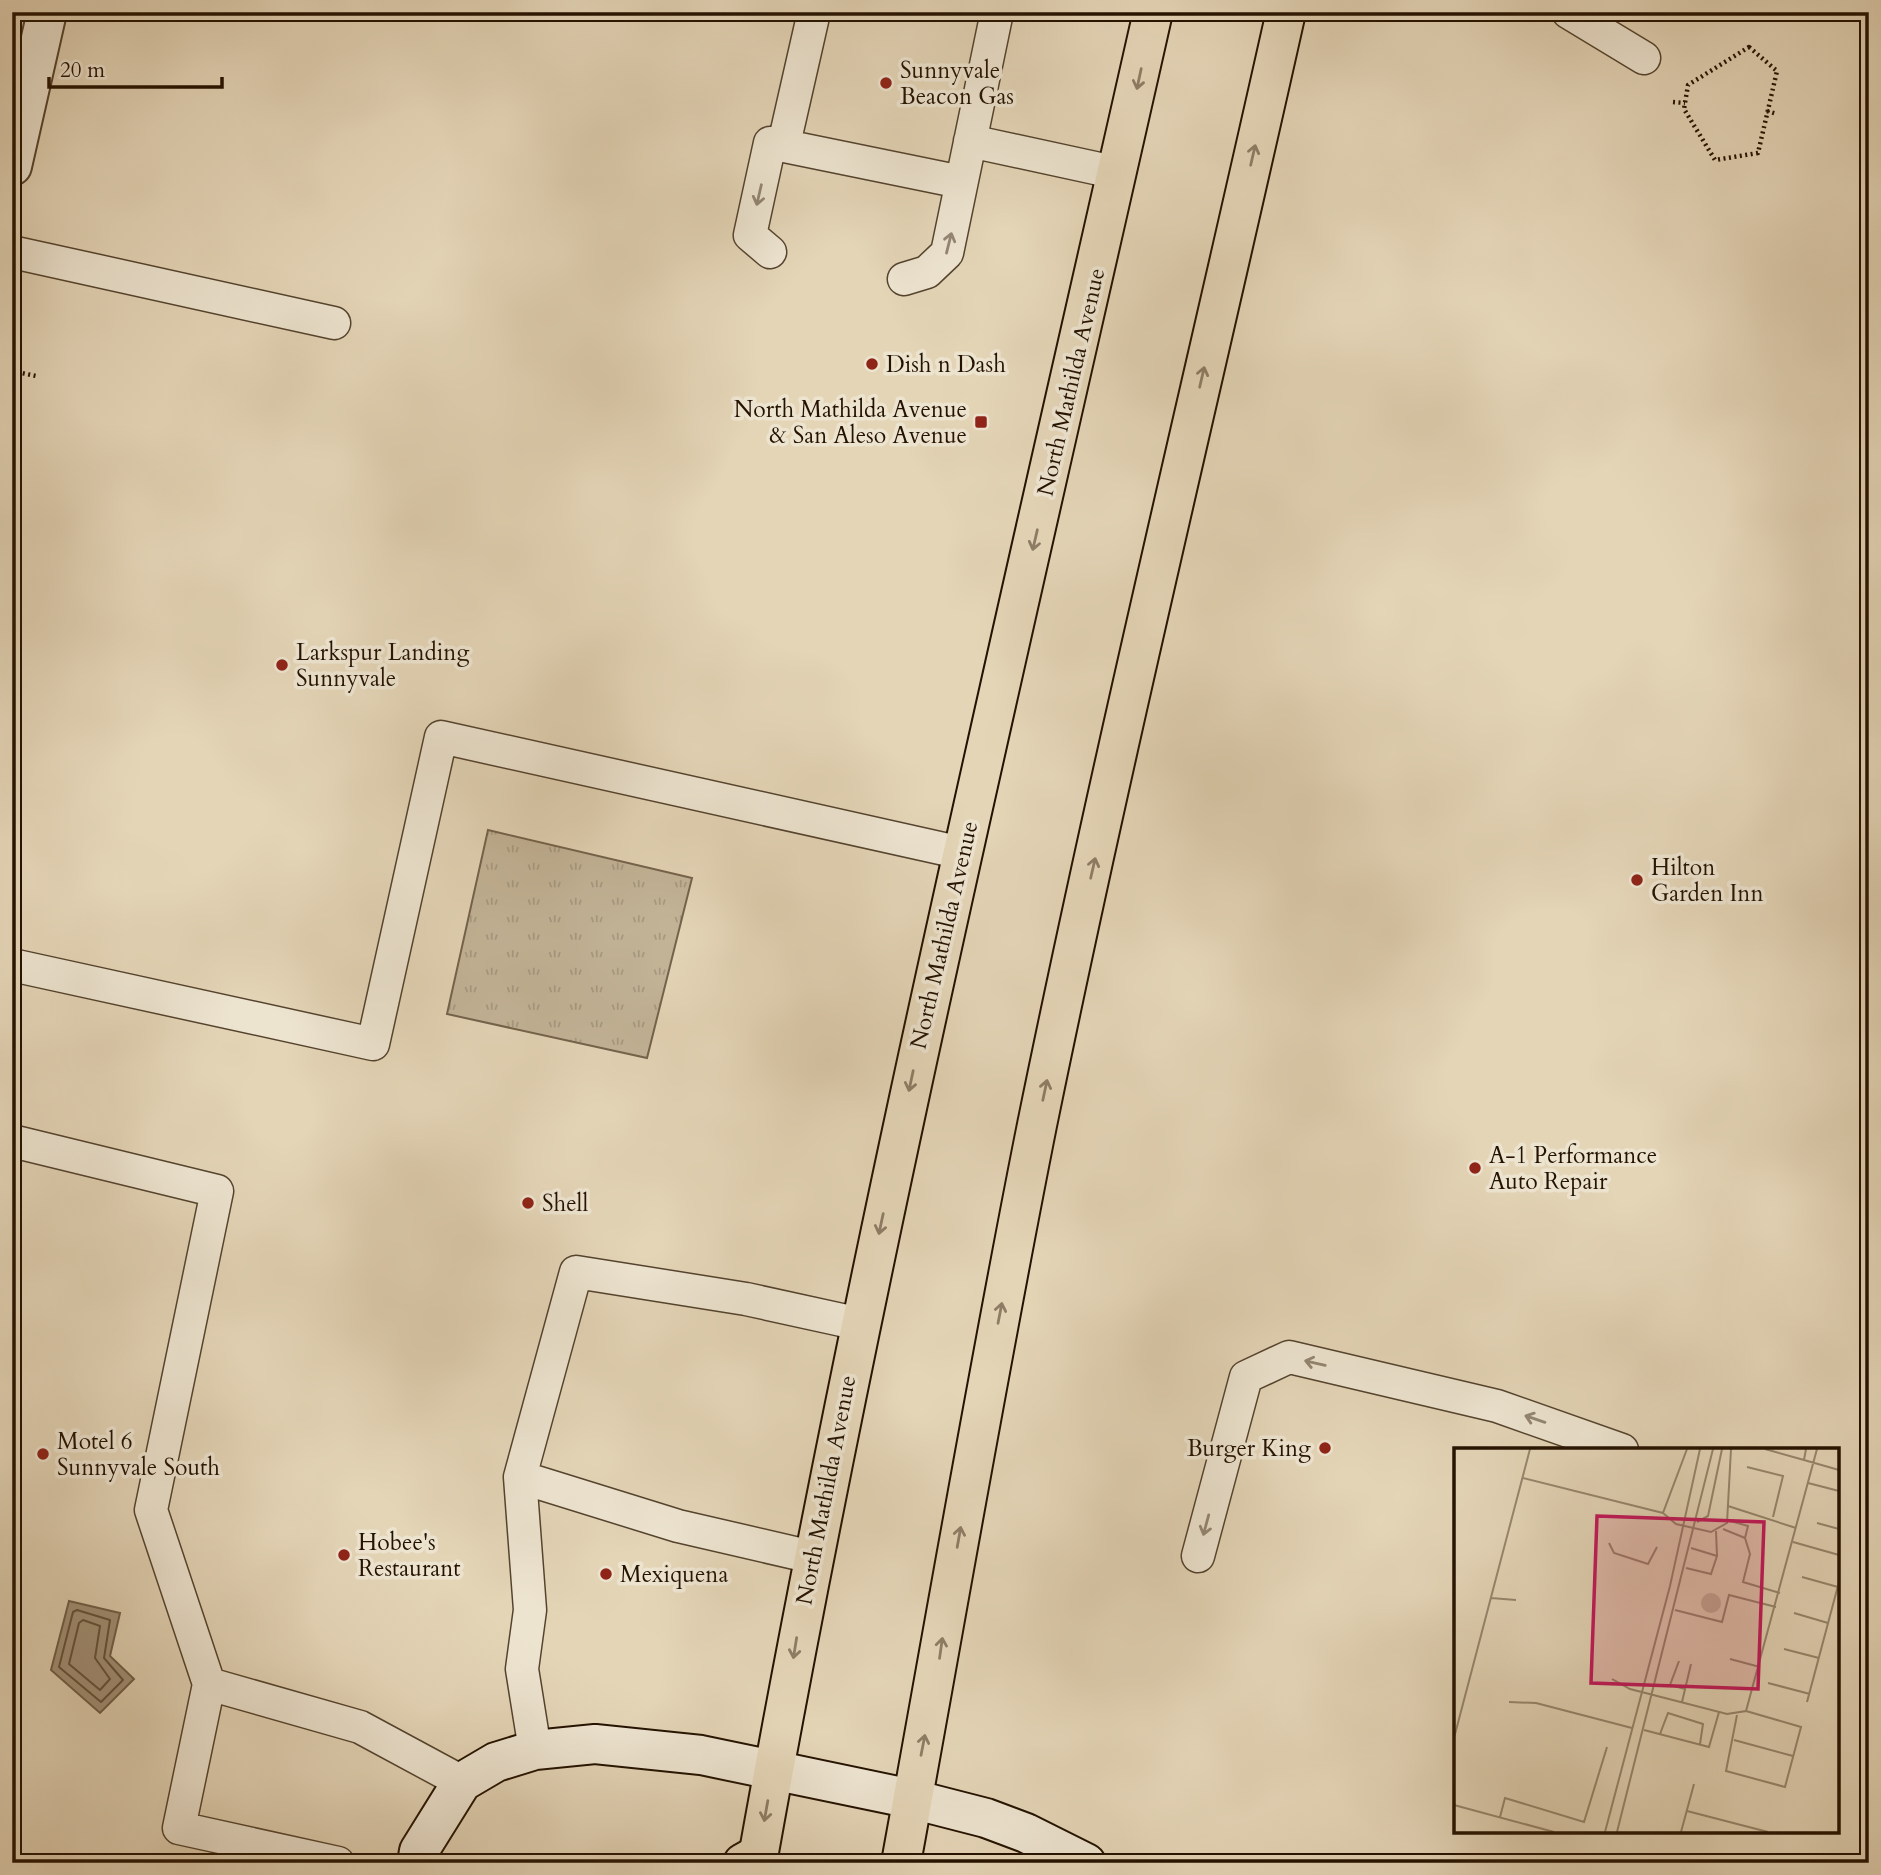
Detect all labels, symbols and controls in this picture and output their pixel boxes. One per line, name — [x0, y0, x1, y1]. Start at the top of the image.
scale bar — [49, 46, 222, 90]
place label: Sunnyvale Beacon Gas — [900, 55, 1014, 112]
text: 20 m — [60, 56, 105, 85]
one-way arrow — [1131, 67, 1145, 90]
marker: Sunnyvale Beacon Gas — [878, 75, 894, 91]
one-way arrow — [1247, 144, 1261, 167]
one-way arrow — [751, 183, 765, 206]
one-way arrow — [943, 232, 956, 255]
street label: North Mathilda Avenue — [1030, 265, 1112, 499]
place label: Dish n Dash — [886, 349, 1006, 380]
marker: Dish n Dash — [864, 356, 880, 372]
one-way arrow — [1196, 366, 1210, 389]
place label: North Mathilda Avenue & San Aleso Avenue — [734, 394, 967, 451]
marker: North Mathilda Avenue & San Aleso Avenue — [973, 414, 989, 430]
one-way arrow — [1028, 528, 1041, 551]
place label: Larkspur Landing Sunnyvale — [296, 637, 469, 694]
marker: Larkspur Landing Sunnyvale — [274, 657, 290, 673]
street label: North Mathilda Avenue — [903, 818, 985, 1052]
place label: Hilton Garden Inn — [1651, 852, 1763, 909]
one-way arrow — [1087, 857, 1101, 880]
marker: Hilton Garden Inn — [1629, 872, 1645, 888]
one-way arrow — [904, 1069, 918, 1092]
one-way arrow — [1039, 1079, 1052, 1102]
place label: A-1 Performance Auto Repair — [1489, 1140, 1657, 1197]
marker: A-1 Performance Auto Repair — [1467, 1160, 1483, 1176]
place label: Shell — [542, 1188, 588, 1219]
marker: Shell — [520, 1195, 536, 1211]
one-way arrow — [873, 1212, 887, 1235]
one-way arrow — [994, 1302, 1008, 1325]
one-way arrow — [1304, 1356, 1327, 1369]
street label: North Mathilda Avenue — [789, 1373, 863, 1607]
one-way arrow — [1524, 1412, 1546, 1424]
place label: Motel 6 Sunnyvale South — [57, 1426, 220, 1483]
place label: Burger King — [1187, 1433, 1311, 1464]
marker: Burger King — [1317, 1440, 1333, 1456]
marker: Motel 6 Sunnyvale South — [35, 1446, 51, 1462]
inset map — [1454, 1448, 1839, 1833]
one-way arrow — [1199, 1514, 1212, 1536]
one-way arrow — [953, 1526, 966, 1549]
place label: Hobee's Restaurant — [358, 1527, 461, 1584]
marker: Hobee's Restaurant — [336, 1547, 352, 1563]
place label: Mexiquena — [620, 1559, 728, 1590]
marker: Mexiquena — [598, 1566, 614, 1582]
one-way arrow — [788, 1636, 801, 1659]
one-way arrow — [934, 1637, 947, 1660]
one-way arrow — [917, 1734, 931, 1757]
one-way arrow — [759, 1799, 772, 1822]

